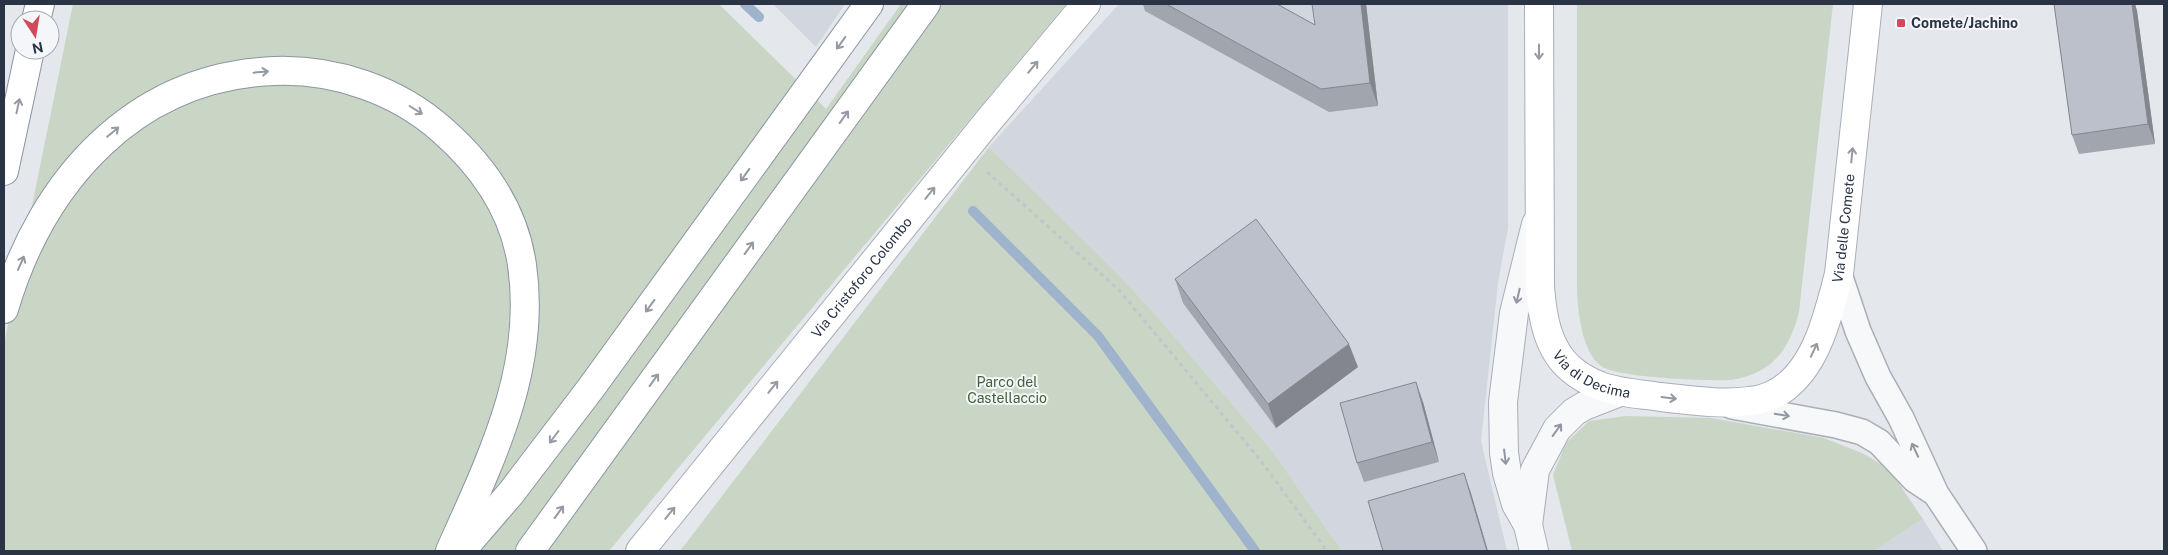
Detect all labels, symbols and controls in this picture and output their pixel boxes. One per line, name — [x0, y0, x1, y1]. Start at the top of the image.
north arrow — [10, 10, 60, 60]
place label: Comete/Jachino — [1911, 15, 2018, 31]
marker: Comete/Jachino — [1895, 17, 1907, 29]
one-way arrow — [836, 36, 846, 50]
text: N — [31, 39, 45, 57]
one-way arrow — [1534, 44, 1544, 60]
one-way arrow — [1027, 61, 1039, 74]
one-way arrow — [253, 67, 269, 76]
one-way arrow — [14, 99, 23, 115]
one-way arrow — [408, 105, 422, 115]
one-way arrow — [839, 110, 850, 124]
one-way arrow — [107, 126, 120, 137]
one-way arrow — [1847, 148, 1857, 164]
one-way arrow — [740, 168, 751, 181]
street label: Via delle Comete — [1829, 173, 1858, 285]
one-way arrow — [924, 187, 935, 200]
street label: Via Cristoforo Colombo — [808, 214, 915, 341]
one-way arrow — [744, 241, 754, 255]
one-way arrow — [17, 256, 26, 271]
one-way arrow — [1513, 288, 1522, 304]
one-way arrow — [645, 299, 655, 313]
one-way arrow — [1809, 343, 1819, 358]
street label: Via di Decima — [1550, 347, 1631, 401]
one-way arrow — [649, 373, 659, 387]
park label: Parco del Castellaccio — [967, 374, 1047, 406]
one-way arrow — [767, 381, 778, 394]
one-way arrow — [1660, 393, 1676, 403]
one-way arrow — [1774, 411, 1790, 420]
one-way arrow — [1551, 424, 1562, 437]
one-way arrow — [549, 430, 559, 444]
one-way arrow — [1910, 443, 1920, 458]
one-way arrow — [1500, 449, 1510, 465]
one-way arrow — [554, 505, 564, 519]
one-way arrow — [665, 507, 676, 520]

